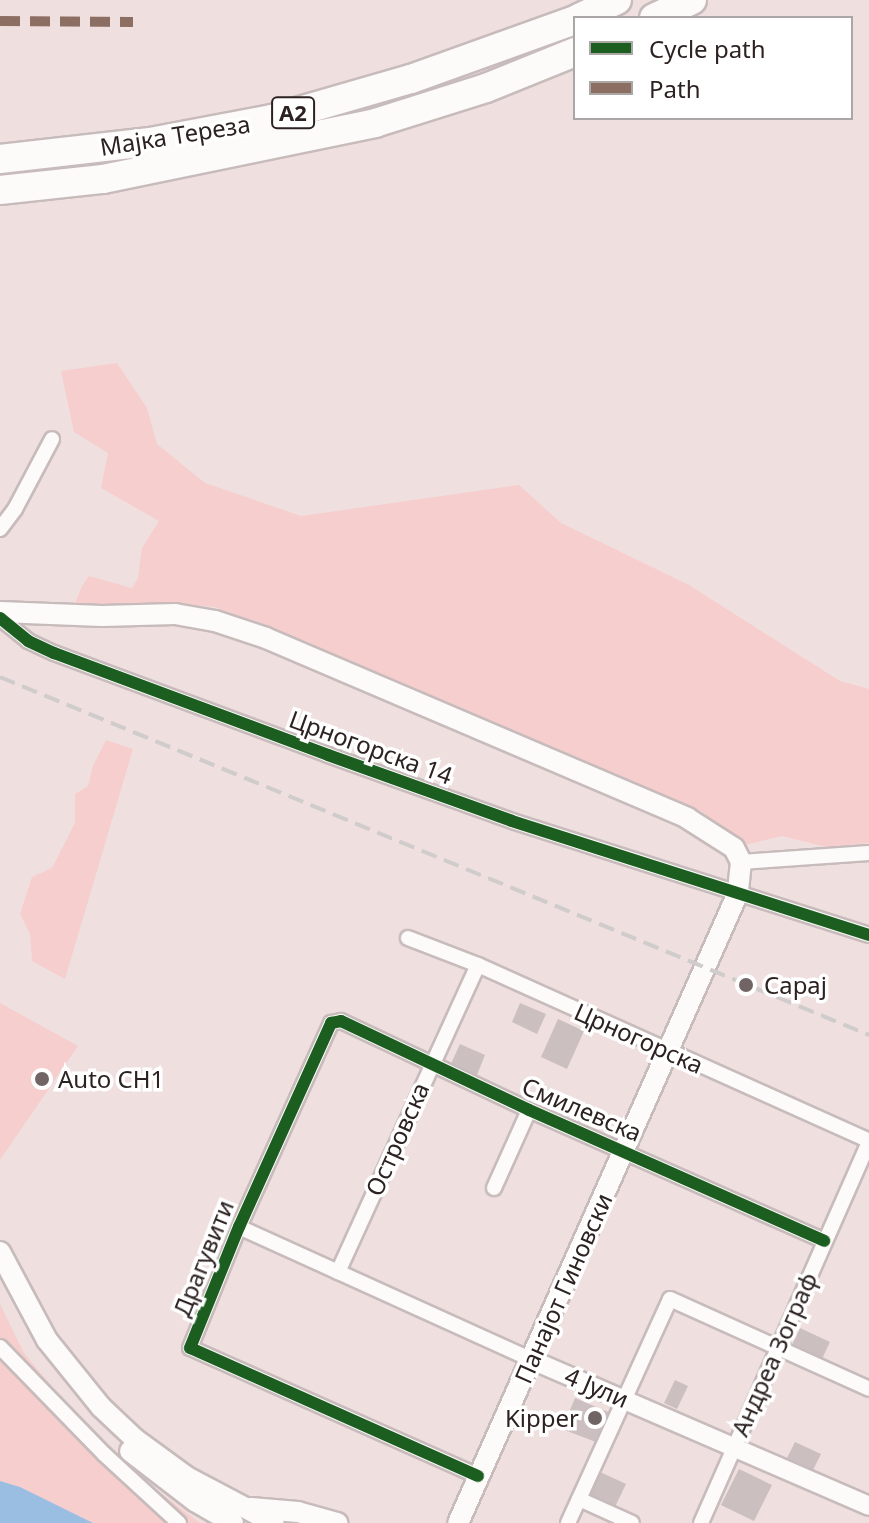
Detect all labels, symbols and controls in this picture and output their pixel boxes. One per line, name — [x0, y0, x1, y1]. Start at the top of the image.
legend — [573, 16, 853, 120]
text: Cycle path — [649, 32, 766, 65]
text: Path — [649, 72, 700, 105]
road number: A2 — [271, 95, 315, 131]
street label: Мајка Тереза — [98, 109, 252, 161]
street label: Црногорска 14 — [285, 704, 457, 790]
place label: Сарај — [764, 971, 827, 999]
marker: Сарај — [735, 974, 757, 996]
street label: Црногорска — [570, 997, 708, 1079]
place label: Auto CH1 — [58, 1065, 164, 1093]
marker: Auto CH1 — [33, 1070, 51, 1088]
street label: Смилевска — [518, 1071, 646, 1147]
street label: Островска — [359, 1078, 435, 1200]
street label: Панајот Гиновски — [508, 1188, 618, 1388]
street label: Драгувити — [167, 1196, 239, 1320]
street label: Андреа Зограф — [725, 1268, 823, 1440]
street label: 4 Јули — [561, 1361, 633, 1413]
place label: Kipper — [505, 1404, 579, 1432]
marker: Kipper — [586, 1409, 604, 1427]

